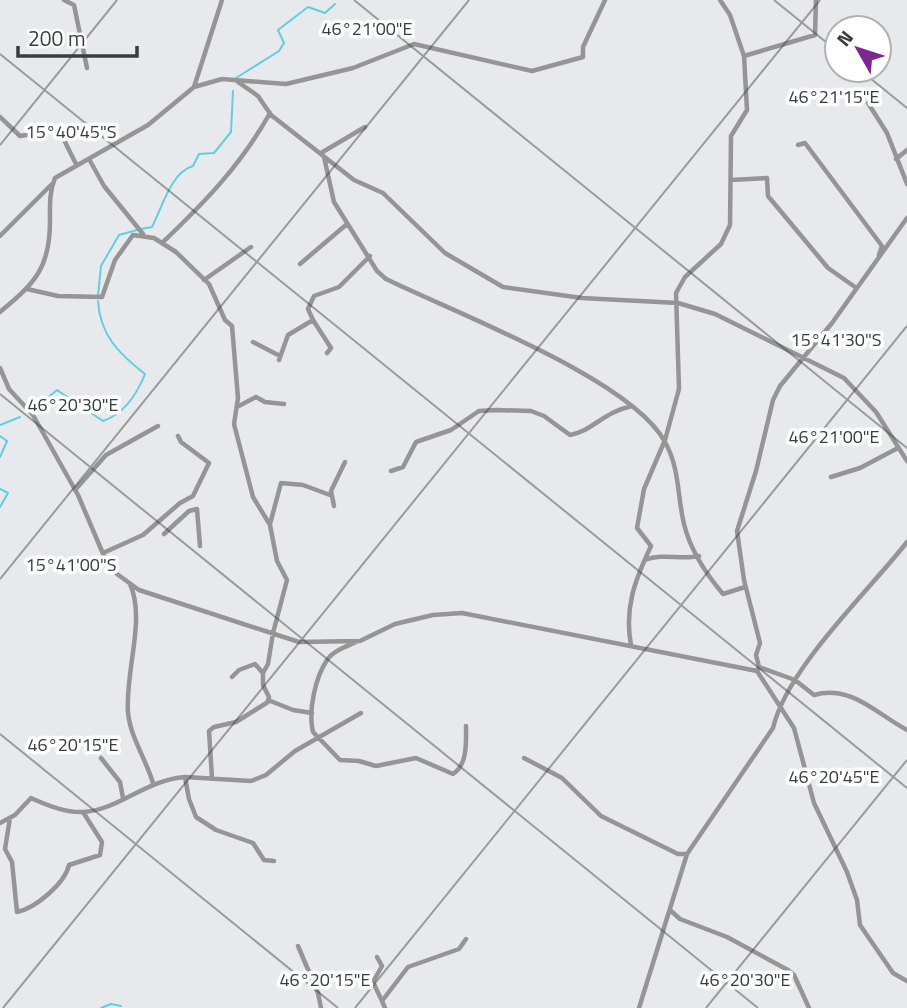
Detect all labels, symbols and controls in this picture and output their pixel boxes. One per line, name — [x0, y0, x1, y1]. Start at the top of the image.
scale bar — [18, 14, 136, 58]
north arrow — [823, 14, 893, 84]
text: 46°21'00"E — [322, 15, 413, 42]
text: 200 m — [28, 22, 85, 54]
text: N — [829, 24, 860, 52]
text: 46°21'15"E — [789, 83, 880, 110]
text: 15°40'45"S — [26, 118, 116, 145]
text: 15°41'30"S — [791, 326, 881, 353]
text: 46°20'30"E — [28, 391, 119, 418]
text: 46°21'00"E — [789, 423, 880, 450]
text: 15°41'00"S — [26, 551, 116, 578]
text: 46°20'15"E — [28, 731, 119, 758]
text: 46°20'45"E — [789, 763, 880, 790]
text: 46°20'15"E — [280, 966, 371, 993]
text: 46°20'30"E — [700, 966, 791, 993]

